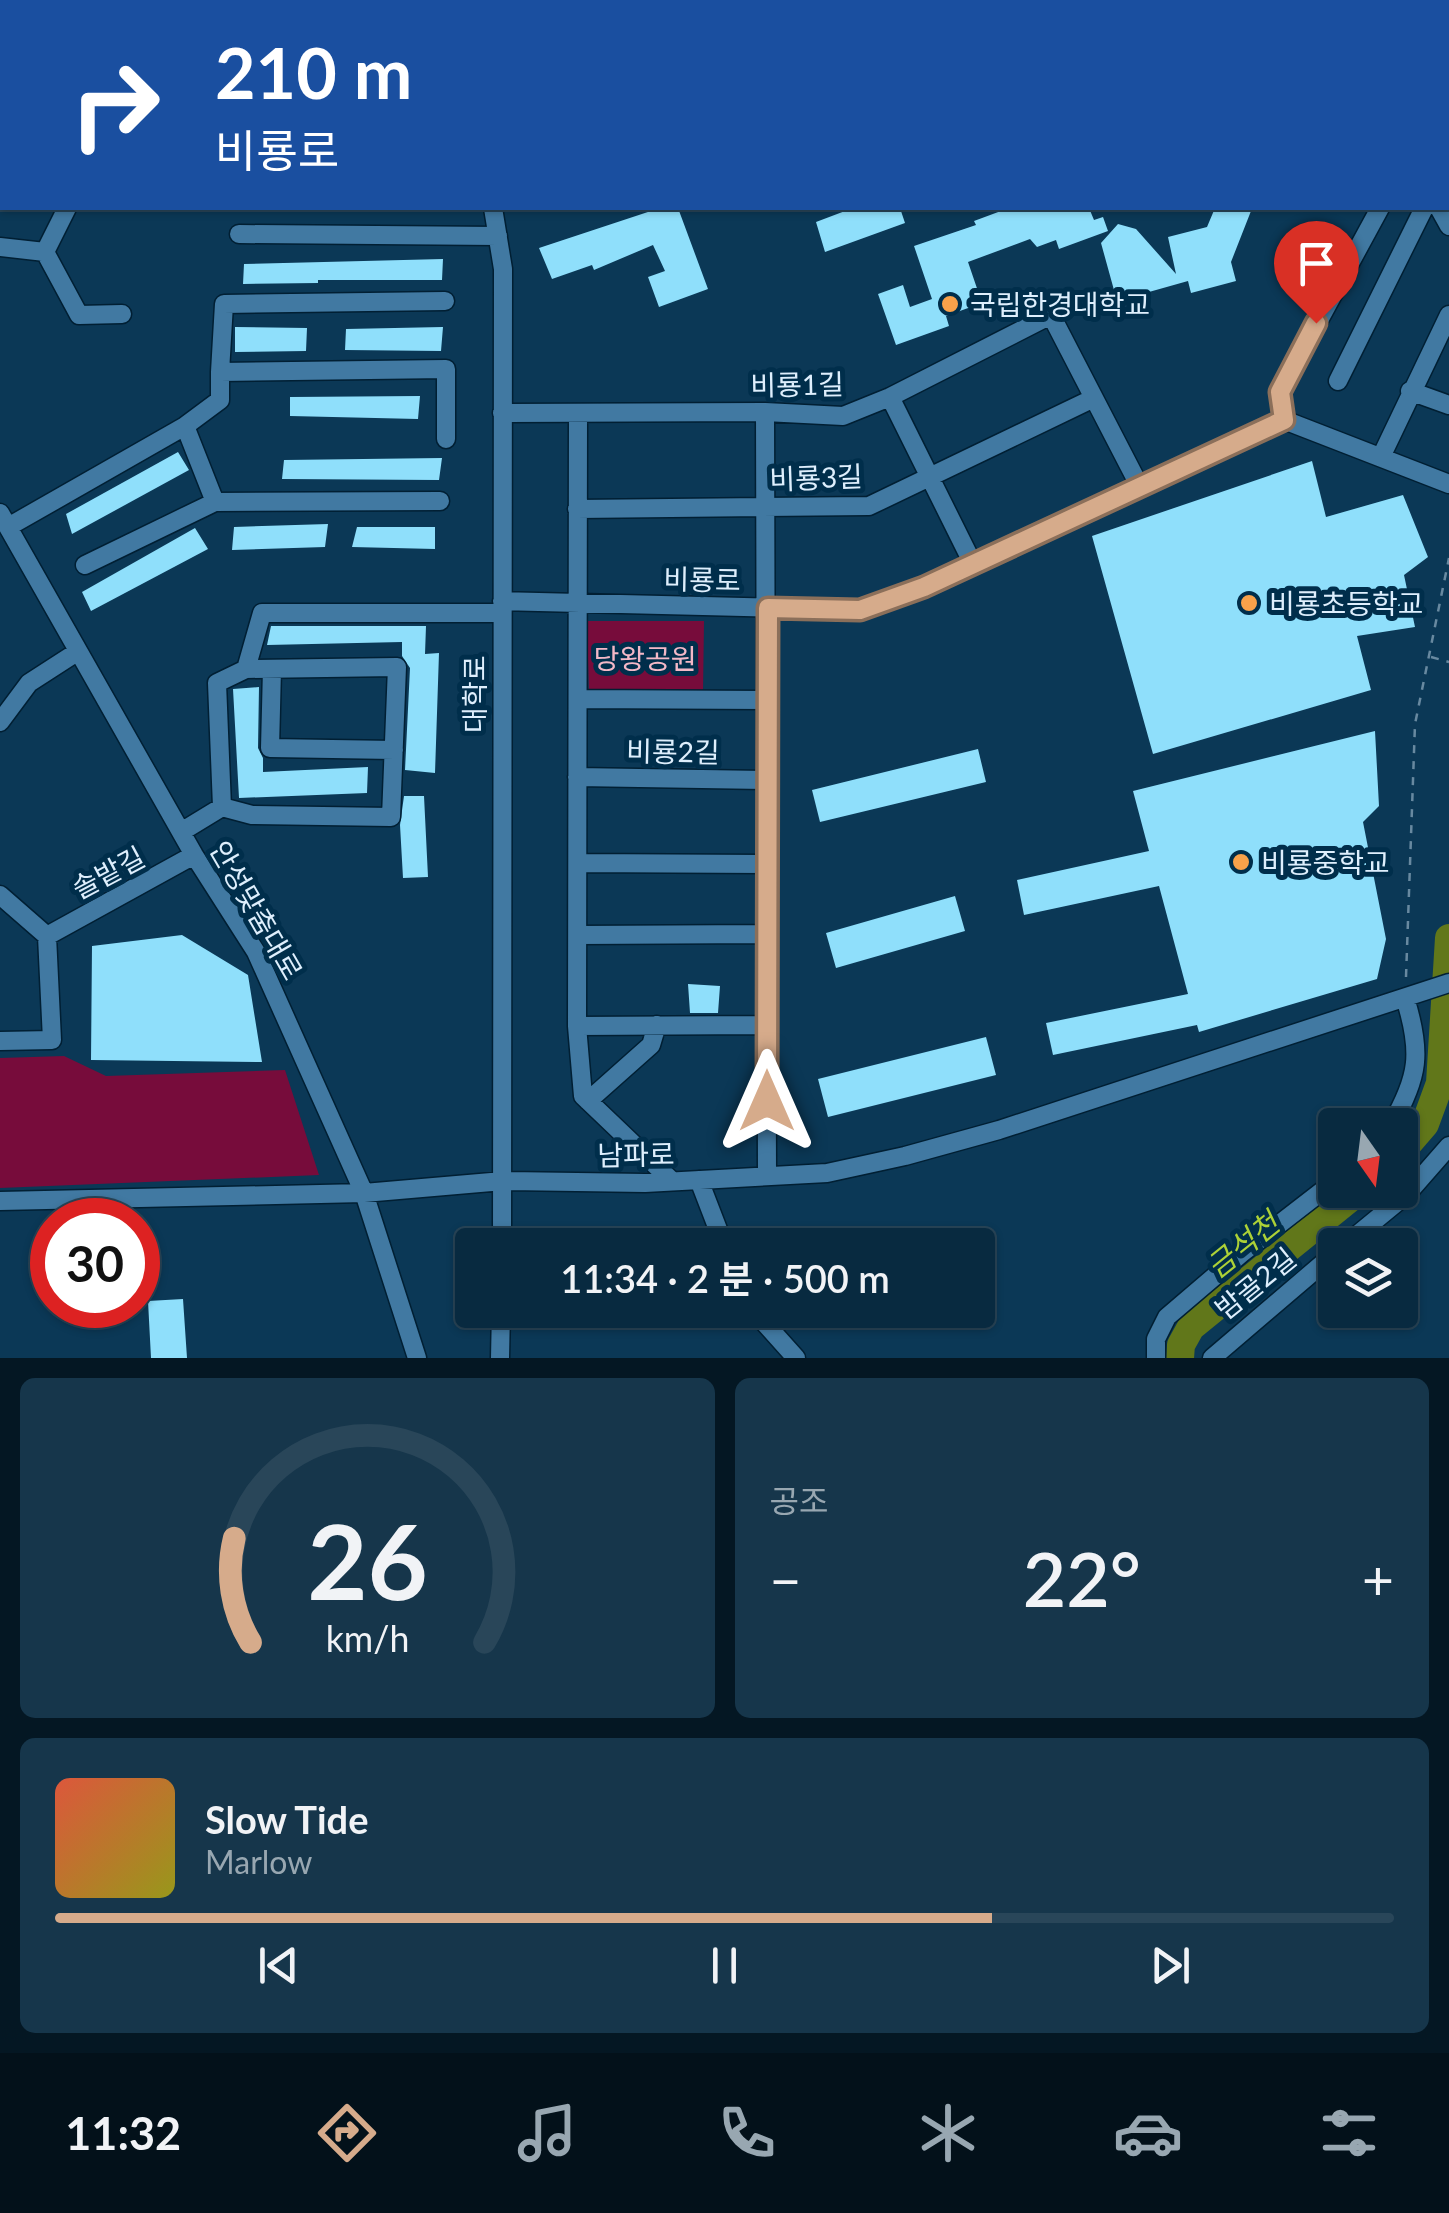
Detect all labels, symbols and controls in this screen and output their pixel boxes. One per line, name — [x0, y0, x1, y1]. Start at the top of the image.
text: 210 m — [215, 30, 412, 114]
icon: right — [50, 40, 180, 170]
text: 비룡로 — [215, 123, 339, 177]
pin — [1274, 221, 1359, 324]
icon: arrive — [1289, 236, 1344, 291]
place label: 국립한경대학교 — [970, 287, 1150, 321]
marker: 국립한경대학교 — [939, 293, 961, 315]
street label: 비룡1길 — [750, 366, 844, 402]
street label: 비룡3길 — [769, 458, 863, 496]
street label: 비룡로 — [663, 561, 741, 597]
place label: 비룡초등학교 — [1269, 586, 1424, 620]
marker: 비룡초등학교 — [1238, 592, 1260, 614]
park label: 당왕공원 — [593, 641, 697, 675]
street label: 대학로 — [457, 655, 491, 733]
street label: 비룡2길 — [626, 733, 720, 769]
street label: 안성맞춤대로 — [204, 835, 310, 985]
street label: 솔밭길 — [66, 839, 150, 905]
place label: 비룡중학교 — [1261, 845, 1390, 879]
marker: 비룡중학교 — [1230, 851, 1252, 873]
position arrow — [715, 1049, 819, 1153]
north arrow — [1318, 1108, 1418, 1208]
map controls — [1318, 1108, 1418, 1328]
street label: 남파로 — [597, 1136, 675, 1172]
speed limit sign: 30 — [30, 1198, 160, 1328]
water label: 금석천 — [1198, 1202, 1288, 1284]
button: layers — [1318, 1228, 1418, 1328]
street label: 밤골2길 — [1208, 1240, 1302, 1326]
text: 11:34 · 2 분 · 500 m — [560, 1255, 890, 1301]
text: 공조 — [770, 1481, 828, 1520]
text: 26 — [307, 1497, 428, 1622]
text: 22° — [1023, 1533, 1141, 1623]
text: − — [770, 1546, 801, 1612]
text: + — [1362, 1546, 1394, 1612]
text: km/h — [325, 1617, 409, 1660]
text: Slow Tide — [205, 1796, 368, 1842]
text: Marlow — [205, 1842, 312, 1881]
icon: previous — [251, 1938, 306, 1993]
icon: pause — [697, 1938, 752, 1993]
icon: next — [1143, 1938, 1198, 1993]
icon: directions — [312, 2098, 382, 2168]
icon: music — [512, 2098, 582, 2168]
icon: phone — [712, 2098, 782, 2168]
icon: climate — [913, 2098, 983, 2168]
icon: car — [1113, 2098, 1183, 2168]
icon: filters — [1314, 2098, 1384, 2168]
text: 11:32 — [65, 2106, 181, 2160]

